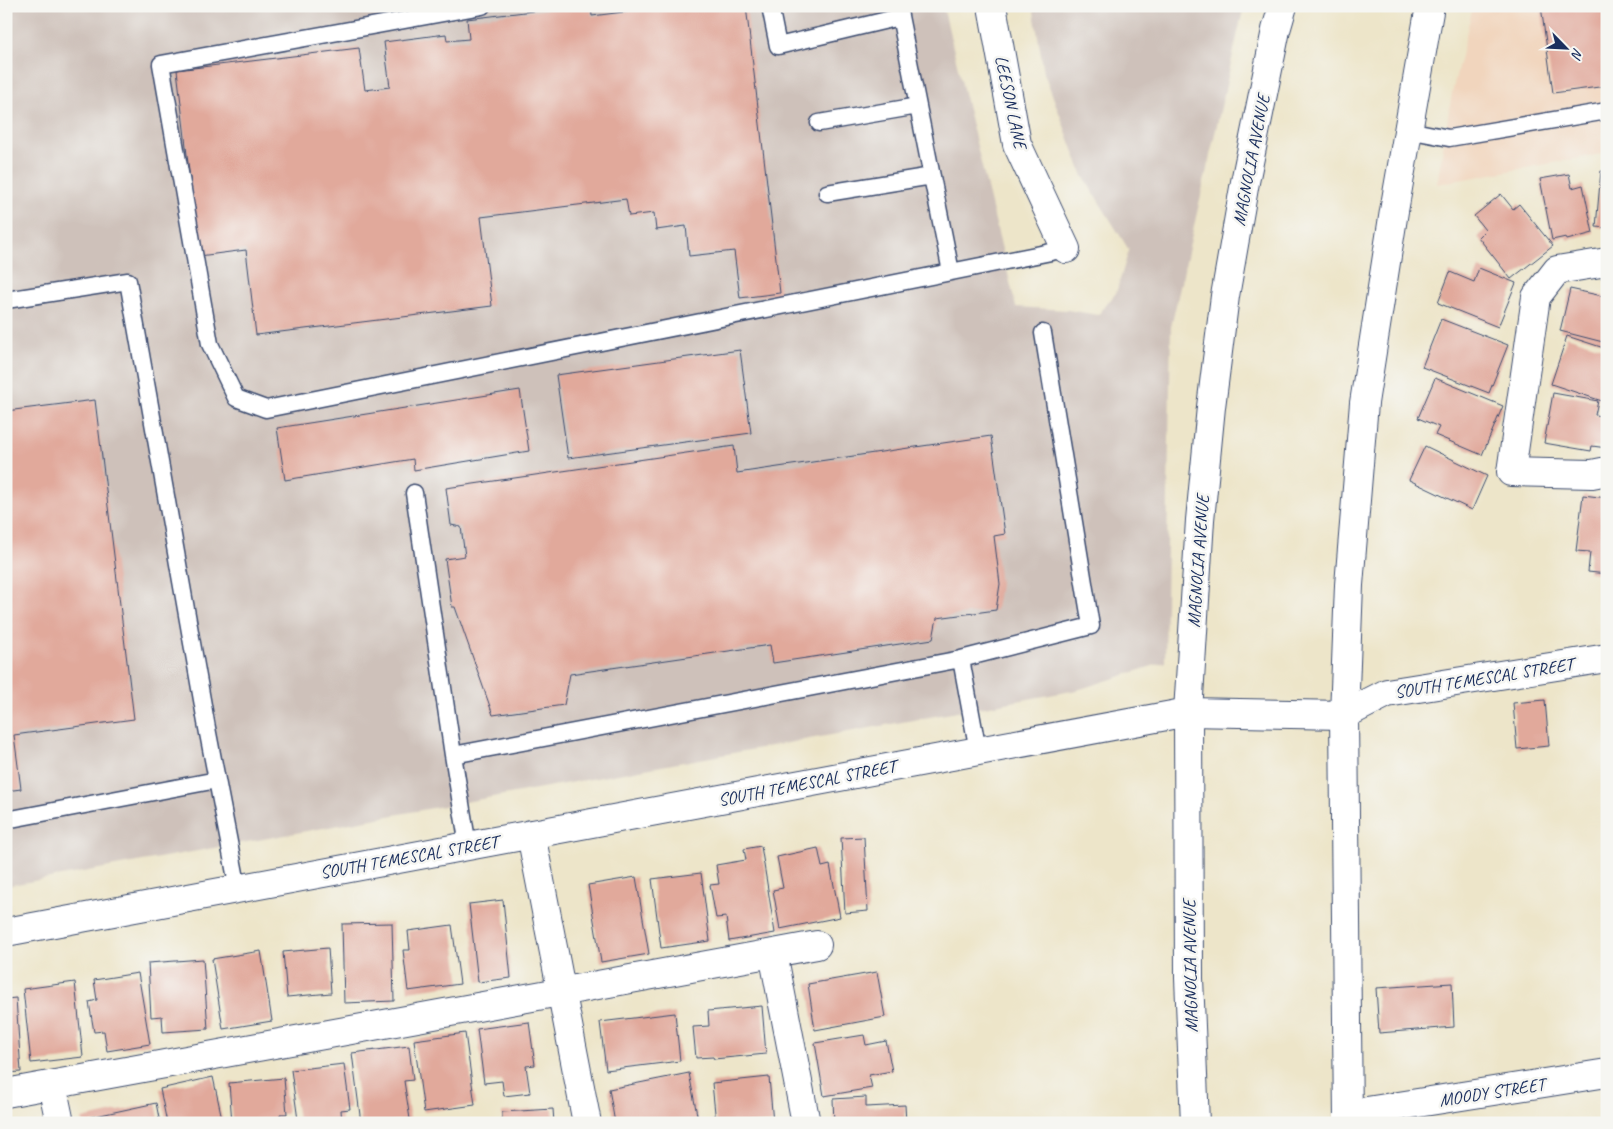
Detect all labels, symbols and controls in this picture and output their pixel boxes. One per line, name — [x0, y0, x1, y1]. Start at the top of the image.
north arrow — [1540, 22, 1590, 72]
text: N — [1567, 46, 1587, 63]
street label: LEESON LANE — [990, 53, 1032, 153]
street label: MAGNOLIA AVENUE — [1228, 91, 1275, 227]
street label: MAGNOLIA AVENUE — [1182, 492, 1214, 628]
street label: SOUTH TEMESCAL STREET — [1393, 652, 1580, 703]
street label: SOUTH TEMESCAL STREET — [716, 754, 902, 811]
street label: SOUTH TEMESCAL STREET — [318, 830, 504, 884]
street label: MAGNOLIA AVENUE — [1178, 897, 1202, 1033]
street label: MOODY STREET — [1438, 1072, 1550, 1111]

